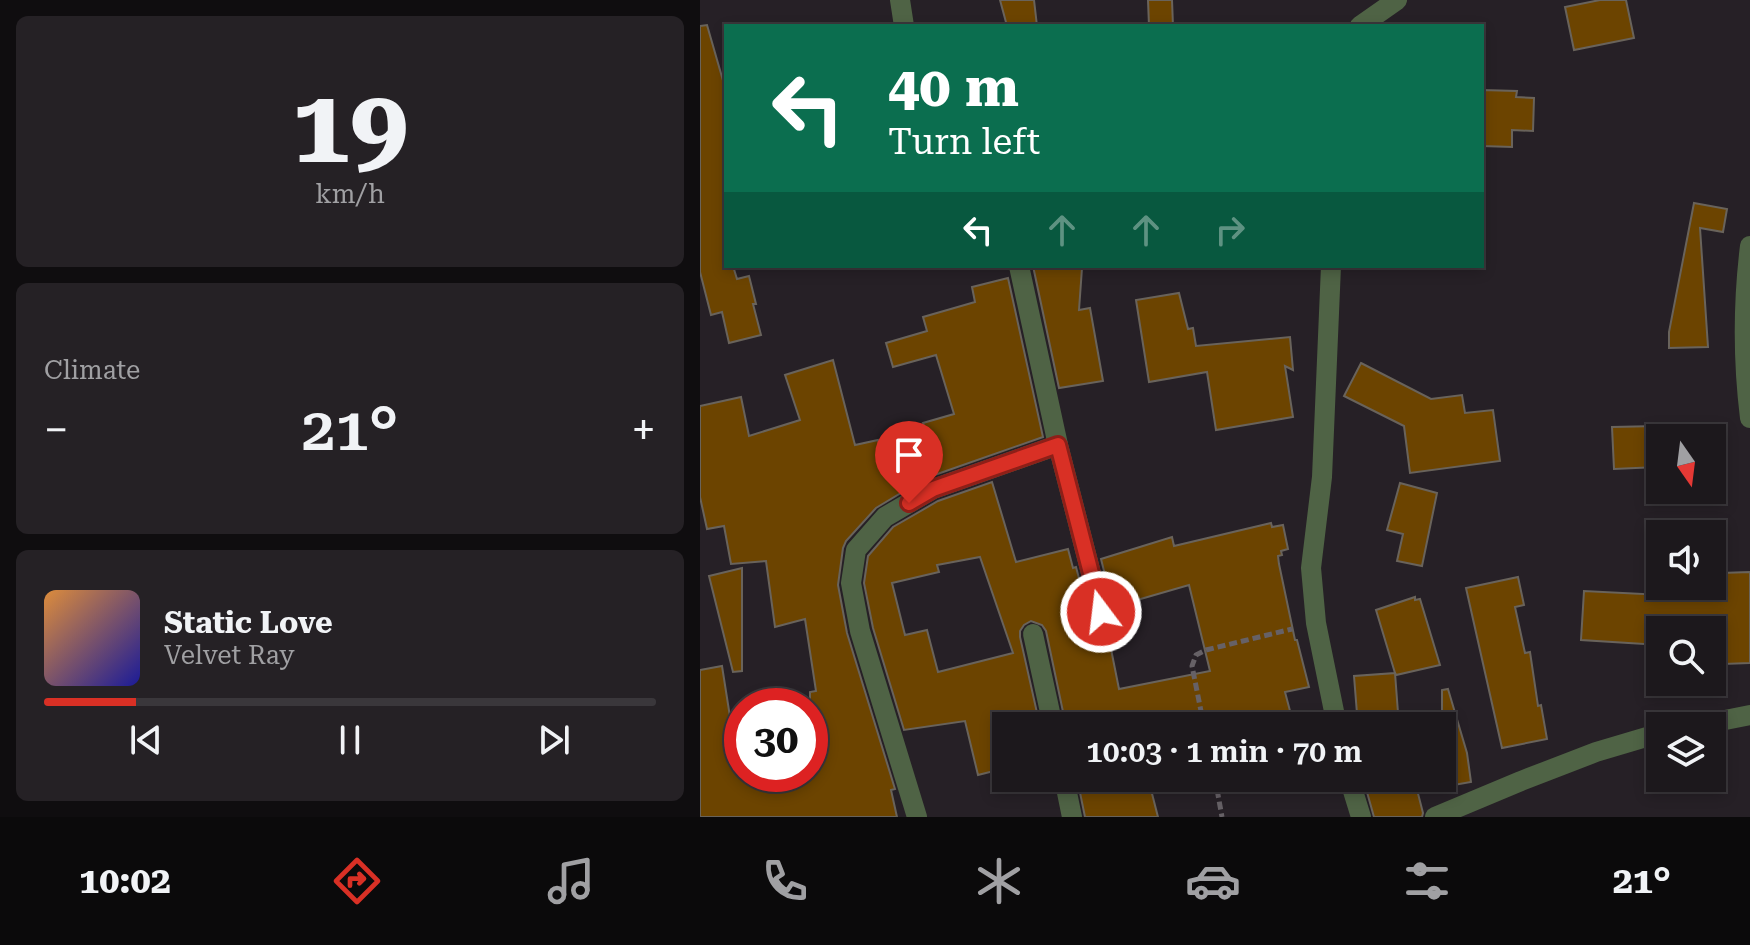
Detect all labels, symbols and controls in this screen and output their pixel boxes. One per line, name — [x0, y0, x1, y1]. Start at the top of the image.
text: 40 m — [888, 54, 1019, 120]
icon: left — [756, 56, 860, 160]
text: 19 — [292, 66, 408, 187]
text: Turn left — [888, 121, 1040, 163]
text: km/h — [315, 179, 385, 209]
icon: left — [956, 208, 1000, 252]
icon: ahead — [1040, 208, 1084, 252]
icon: ahead — [1124, 208, 1168, 252]
icon: right — [1208, 208, 1252, 252]
text: Climate — [44, 355, 140, 385]
text: 21° — [302, 394, 398, 465]
text: − — [44, 404, 69, 456]
text: + — [631, 404, 656, 456]
pin — [875, 421, 943, 503]
north arrow — [1646, 424, 1726, 504]
map controls — [1646, 424, 1726, 792]
icon: arrive — [887, 433, 931, 477]
button: sound — [1646, 520, 1726, 600]
position arrow — [1059, 570, 1143, 654]
text: Static Love — [164, 605, 333, 640]
button: search — [1646, 616, 1726, 696]
text: Velvet Ray — [164, 640, 295, 670]
speed limit sign: 30 — [724, 688, 828, 792]
button: layers — [1646, 712, 1726, 792]
icon: previous — [124, 718, 168, 762]
icon: pause — [328, 718, 372, 762]
icon: next — [532, 718, 576, 762]
text: 10:03 · 1 min · 70 m — [1086, 734, 1362, 769]
icon: directions — [329, 853, 385, 909]
icon: music — [543, 853, 599, 909]
icon: phone — [757, 853, 813, 909]
icon: climate — [971, 853, 1027, 909]
icon: car — [1185, 853, 1241, 909]
icon: filters — [1399, 853, 1455, 909]
text: 10:02 — [79, 860, 171, 902]
text: 21° — [1613, 860, 1671, 902]

